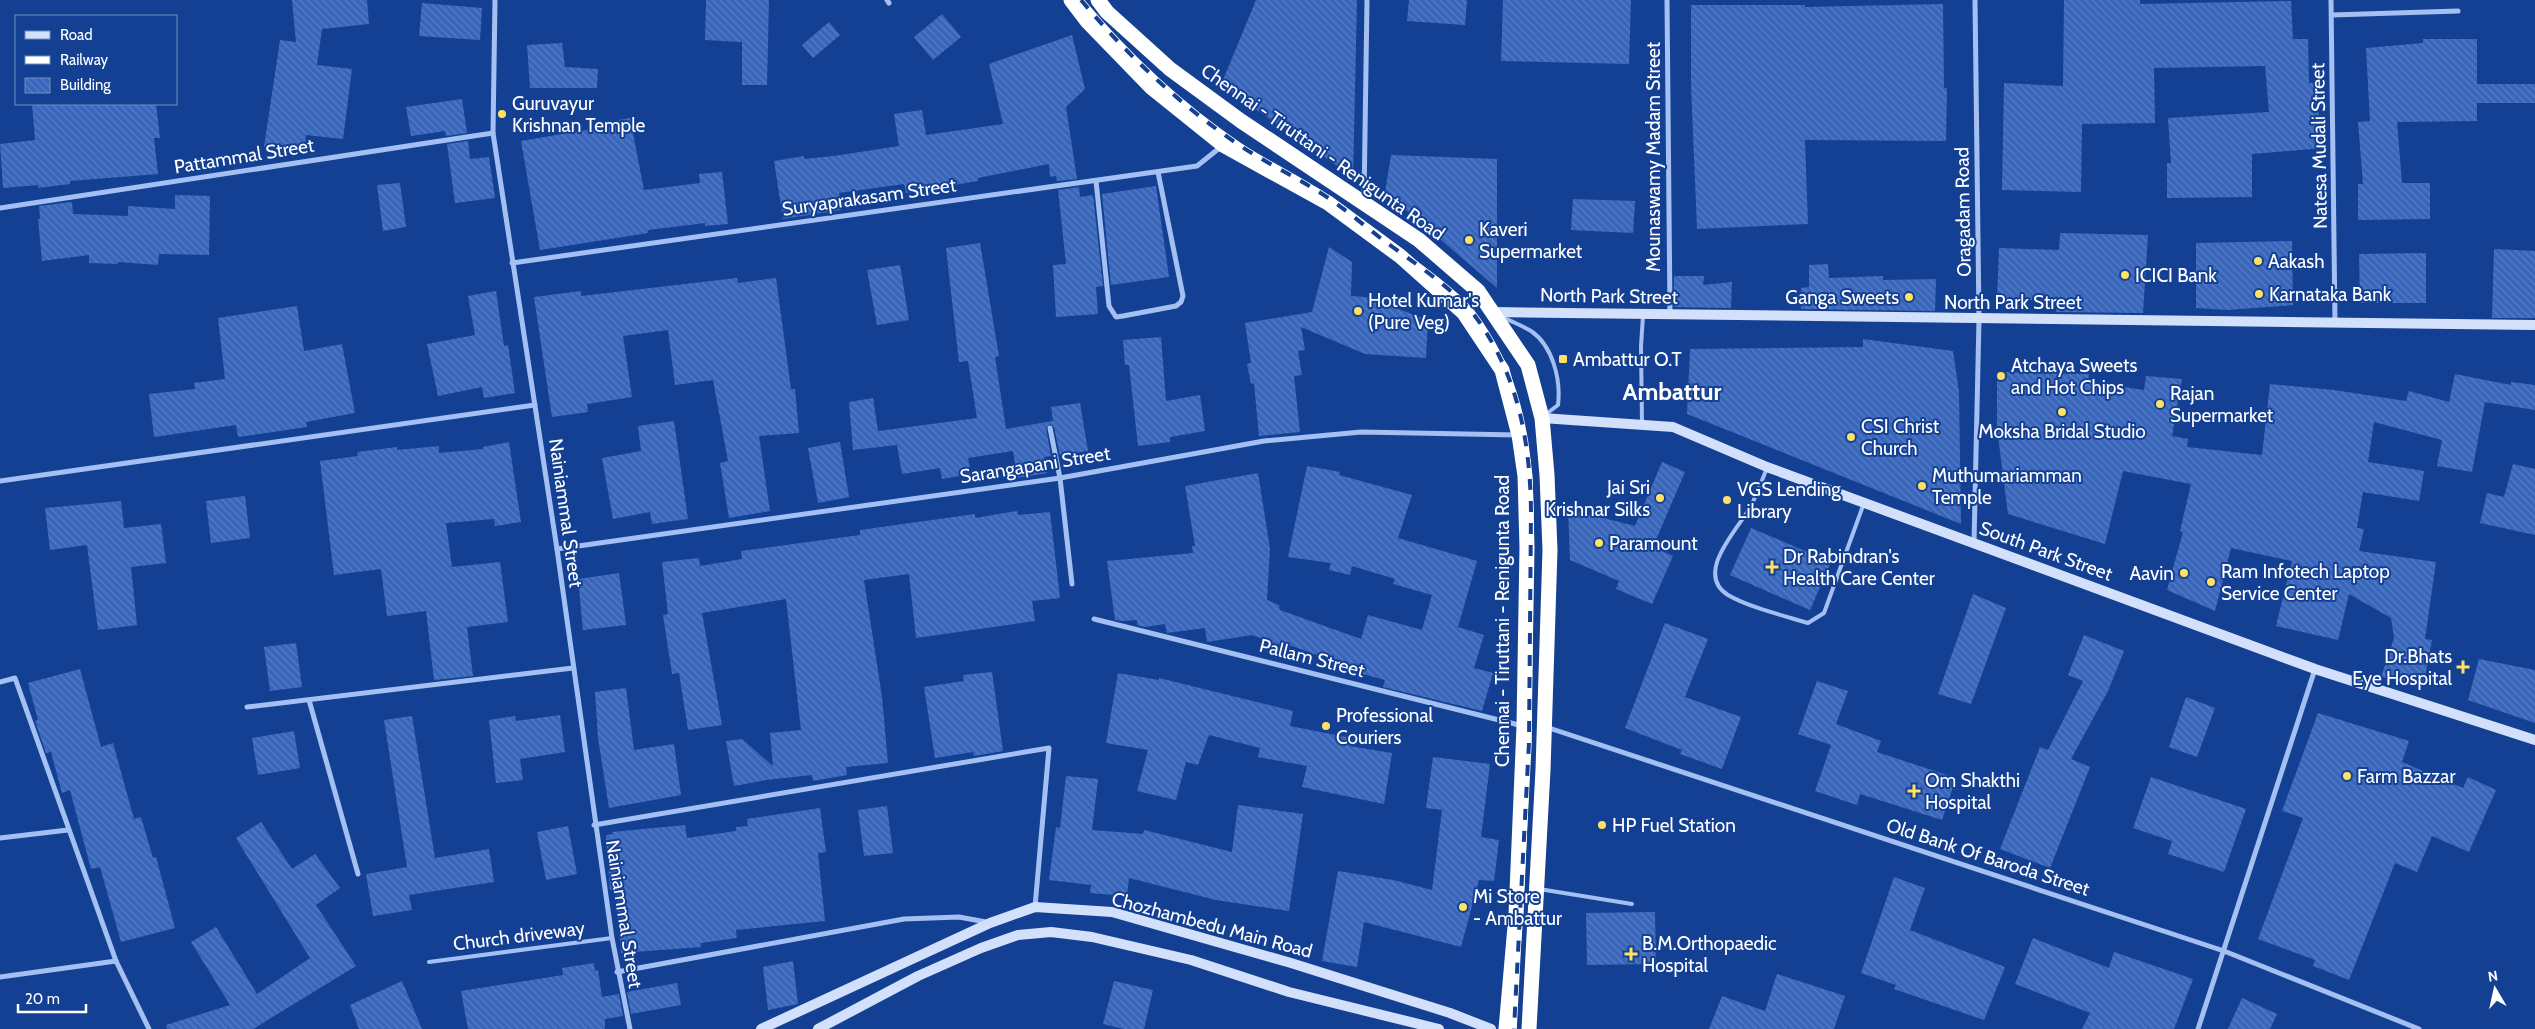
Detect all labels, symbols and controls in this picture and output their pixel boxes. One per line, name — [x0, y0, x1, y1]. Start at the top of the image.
legend — [15, 15, 178, 105]
text: Road — [60, 26, 93, 44]
street label: Mounaswamy Madam Street — [1642, 41, 1665, 272]
text: Railway — [60, 51, 109, 69]
street label: Chennai - Tiruttani - Renigunta Road — [1197, 59, 1449, 245]
street label: Natesa Mudali Street — [2306, 62, 2332, 229]
text: Building — [60, 76, 111, 94]
place label: Guruvayur Krishnan Temple — [512, 92, 646, 137]
marker: Guruvayur Krishnan Temple — [496, 108, 508, 120]
street label: Pattammal Street — [172, 133, 316, 178]
street label: Oragadam Road — [1950, 147, 1976, 277]
street label: Suryaprakasam Street — [781, 173, 958, 221]
place label: Kaveri Supermarket — [1479, 218, 1583, 263]
marker: Kaveri Supermarket — [1463, 234, 1475, 246]
place label: Aakash — [2268, 250, 2325, 273]
marker: Aakash — [2252, 255, 2264, 267]
place label: ICICI Bank — [2135, 264, 2217, 287]
marker: ICICI Bank — [2119, 269, 2131, 281]
street label: North Park Street — [1540, 283, 1679, 309]
place label: Karnataka Bank — [2269, 283, 2392, 306]
place label: Ganga Sweets — [1785, 286, 1899, 309]
marker: Karnataka Bank — [2253, 288, 2265, 300]
place label: Hotel Kumar's (Pure Veg) — [1368, 289, 1479, 334]
marker: Ganga Sweets — [1903, 291, 1915, 303]
street label: North Park Street — [1944, 291, 2083, 314]
marker: Hotel Kumar's (Pure Veg) — [1352, 305, 1364, 317]
place label: Ambattur O.T — [1573, 348, 1682, 371]
marker: Ambattur O.T — [1557, 353, 1569, 365]
place label: Atchaya Sweets and Hot Chips — [2011, 354, 2137, 399]
marker: Atchaya Sweets and Hot Chips — [1995, 370, 2007, 382]
district label: Ambattur — [1622, 377, 1722, 406]
place label: Rajan Supermarket — [2170, 382, 2274, 427]
marker: Rajan Supermarket — [2154, 398, 2166, 410]
marker: Moksha Bridal Studio — [2056, 406, 2068, 418]
place label: CSI Christ Church — [1861, 415, 1940, 460]
place label: Moksha Bridal Studio — [1978, 420, 2146, 443]
marker: CSI Christ Church — [1845, 431, 1857, 443]
street label: Nainiammal Street — [544, 437, 588, 590]
street label: Sarangapani Street — [958, 442, 1112, 488]
place label: Muthumariamman Temple — [1932, 464, 2082, 509]
street label: Chennai - Tiruttani - Renigunta Road — [1491, 475, 1514, 767]
place label: Jai Sri Krishnar Silks — [1545, 476, 1650, 521]
place label: VGS Lending Library — [1737, 478, 1841, 523]
marker: Muthumariamman Temple — [1916, 480, 1928, 492]
marker: Jai Sri Krishnar Silks — [1654, 492, 1666, 504]
marker: VGS Lending Library — [1721, 494, 1733, 506]
street label: South Park Street — [1976, 516, 2116, 586]
place label: Paramount — [1609, 532, 1698, 555]
marker: Paramount — [1593, 537, 1605, 549]
place label: Dr Rabindran's Health Care Center — [1783, 545, 1935, 590]
marker: Dr Rabindran's Health Care Center — [1765, 560, 1779, 574]
place label: Ram Infotech Laptop Service Center — [2221, 560, 2390, 605]
place label: Aavin — [2130, 562, 2174, 585]
marker: Aavin — [2178, 567, 2190, 579]
marker: Ram Infotech Laptop Service Center — [2205, 576, 2217, 588]
street label: Pallam Street — [1257, 634, 1368, 682]
place label: Dr.Bhats Eye Hospital — [2352, 645, 2453, 690]
marker: Dr.Bhats Eye Hospital — [2456, 660, 2470, 674]
place label: Professional Couriers — [1336, 704, 1434, 749]
marker: Professional Couriers — [1320, 720, 1332, 732]
place label: Farm Bazzar — [2357, 765, 2455, 788]
place label: Om Shakthi Hospital — [1925, 769, 2020, 814]
marker: Farm Bazzar — [2341, 770, 2353, 782]
marker: Om Shakthi Hospital — [1907, 784, 1921, 798]
street label: Old Bank Of Baroda Street — [1884, 813, 2093, 901]
place label: HP Fuel Station — [1612, 814, 1736, 837]
marker: HP Fuel Station — [1596, 819, 1608, 831]
street label: Nainiammal Street — [601, 838, 647, 991]
place label: Mi Store - Ambattur — [1473, 885, 1562, 930]
street label: Chozhambedu Main Road — [1109, 887, 1315, 963]
marker: Mi Store - Ambattur — [1457, 901, 1469, 913]
street label: Church driveway — [452, 916, 587, 955]
place label: B.M.Orthopaedic Hospital — [1642, 932, 1777, 977]
marker: B.M.Orthopaedic Hospital — [1624, 947, 1638, 961]
north arrow — [2470, 964, 2520, 1014]
text: N — [2487, 966, 2499, 986]
scale bar — [18, 982, 85, 1014]
text: 20 m — [25, 990, 60, 1008]

